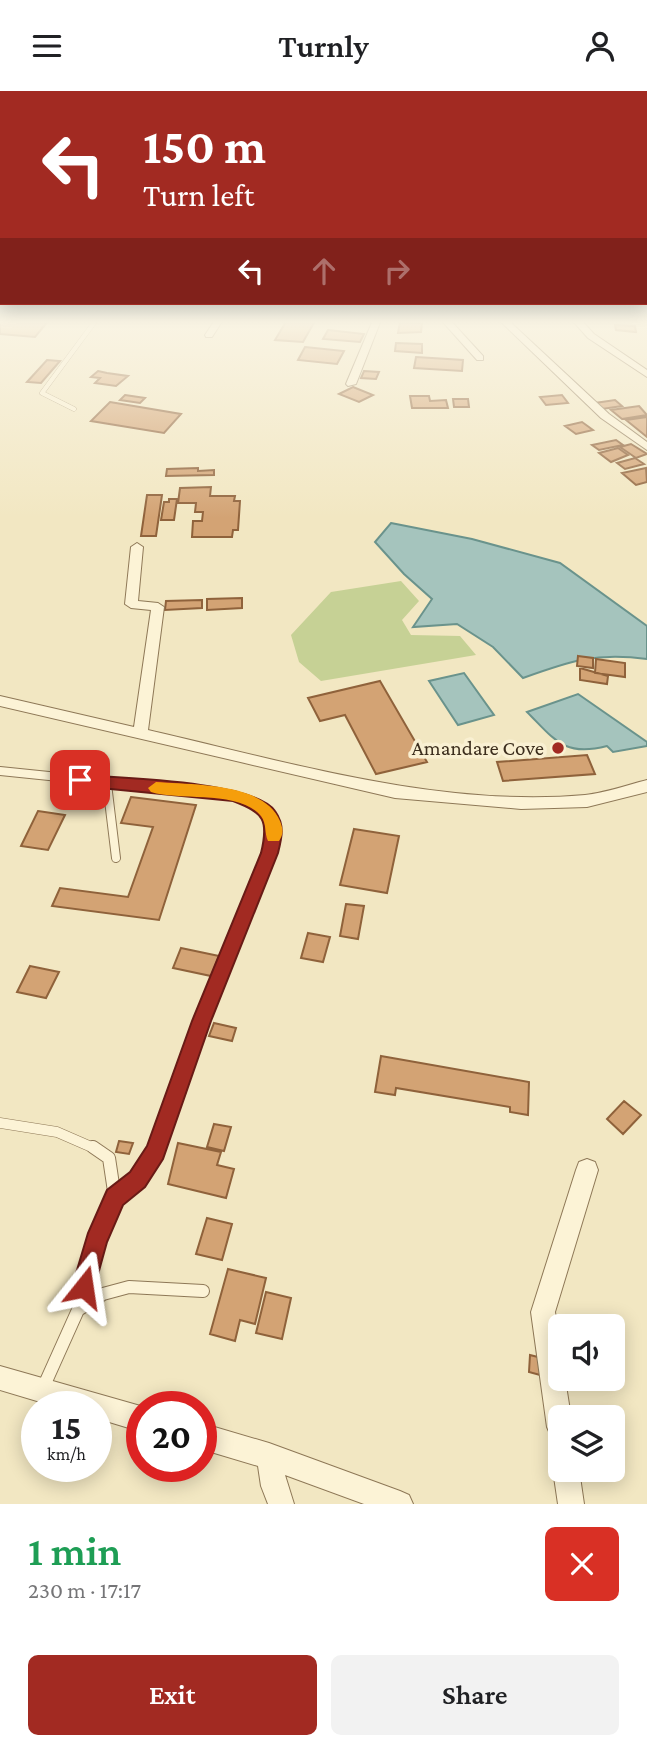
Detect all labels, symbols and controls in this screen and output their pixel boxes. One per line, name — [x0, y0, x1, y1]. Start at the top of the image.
icon: menu — [28, 27, 66, 65]
icon: person — [581, 27, 619, 65]
text: Turnly — [278, 28, 369, 64]
icon: left — [28, 119, 119, 210]
text: 150 m — [143, 119, 266, 174]
text: Turn left — [143, 177, 254, 213]
icon: left — [232, 252, 270, 290]
icon: ahead — [305, 252, 343, 290]
icon: right — [378, 252, 416, 290]
place label: Amandare Cove — [412, 736, 544, 760]
marker: Amandare Cove — [550, 740, 566, 756]
pin — [50, 750, 110, 810]
icon: arrive — [61, 761, 99, 799]
position arrow — [47, 1250, 121, 1324]
map controls — [548, 1314, 625, 1482]
button: sound — [548, 1314, 625, 1391]
speed limit sign: 20 — [126, 1391, 217, 1482]
button: layers — [548, 1405, 625, 1482]
text: 15 — [51, 1408, 82, 1447]
text: km/h — [47, 1444, 86, 1464]
text: 1 min — [28, 1527, 121, 1574]
button: close — [545, 1527, 619, 1601]
text: 230 m · 17:17 — [28, 1577, 141, 1603]
button: Exit — [28, 1655, 317, 1735]
button: Share — [331, 1655, 619, 1735]

